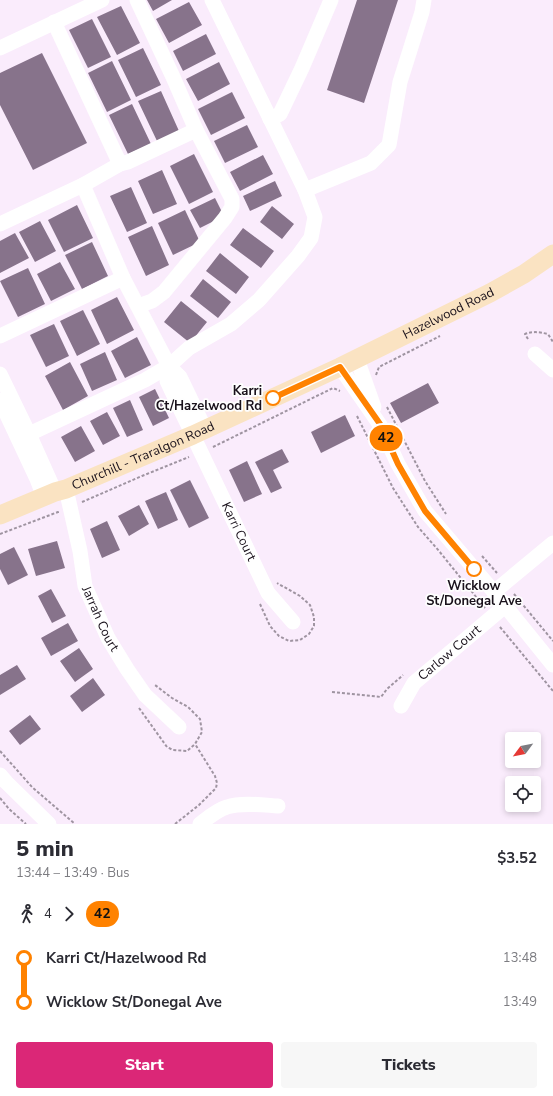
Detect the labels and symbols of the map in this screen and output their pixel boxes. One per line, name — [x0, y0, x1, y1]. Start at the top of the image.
street label: Hazelwood Road — [400, 283, 497, 344]
place label: Karri Ct/Hazelwood Rd — [156, 382, 262, 415]
marker: Karri Ct/Hazelwood Rd — [265, 390, 281, 406]
street label: Churchill - Traralgon Road — [69, 417, 218, 495]
line badge: 42 — [368, 425, 404, 451]
street label: Karri Court — [217, 499, 261, 564]
marker: Wicklow St/Donegal Ave — [466, 561, 482, 577]
place label: Wicklow St/Donegal Ave — [426, 577, 522, 610]
street label: Jarrah Court — [77, 582, 123, 655]
street label: Carlow Court — [414, 621, 485, 685]
north arrow — [505, 732, 541, 768]

